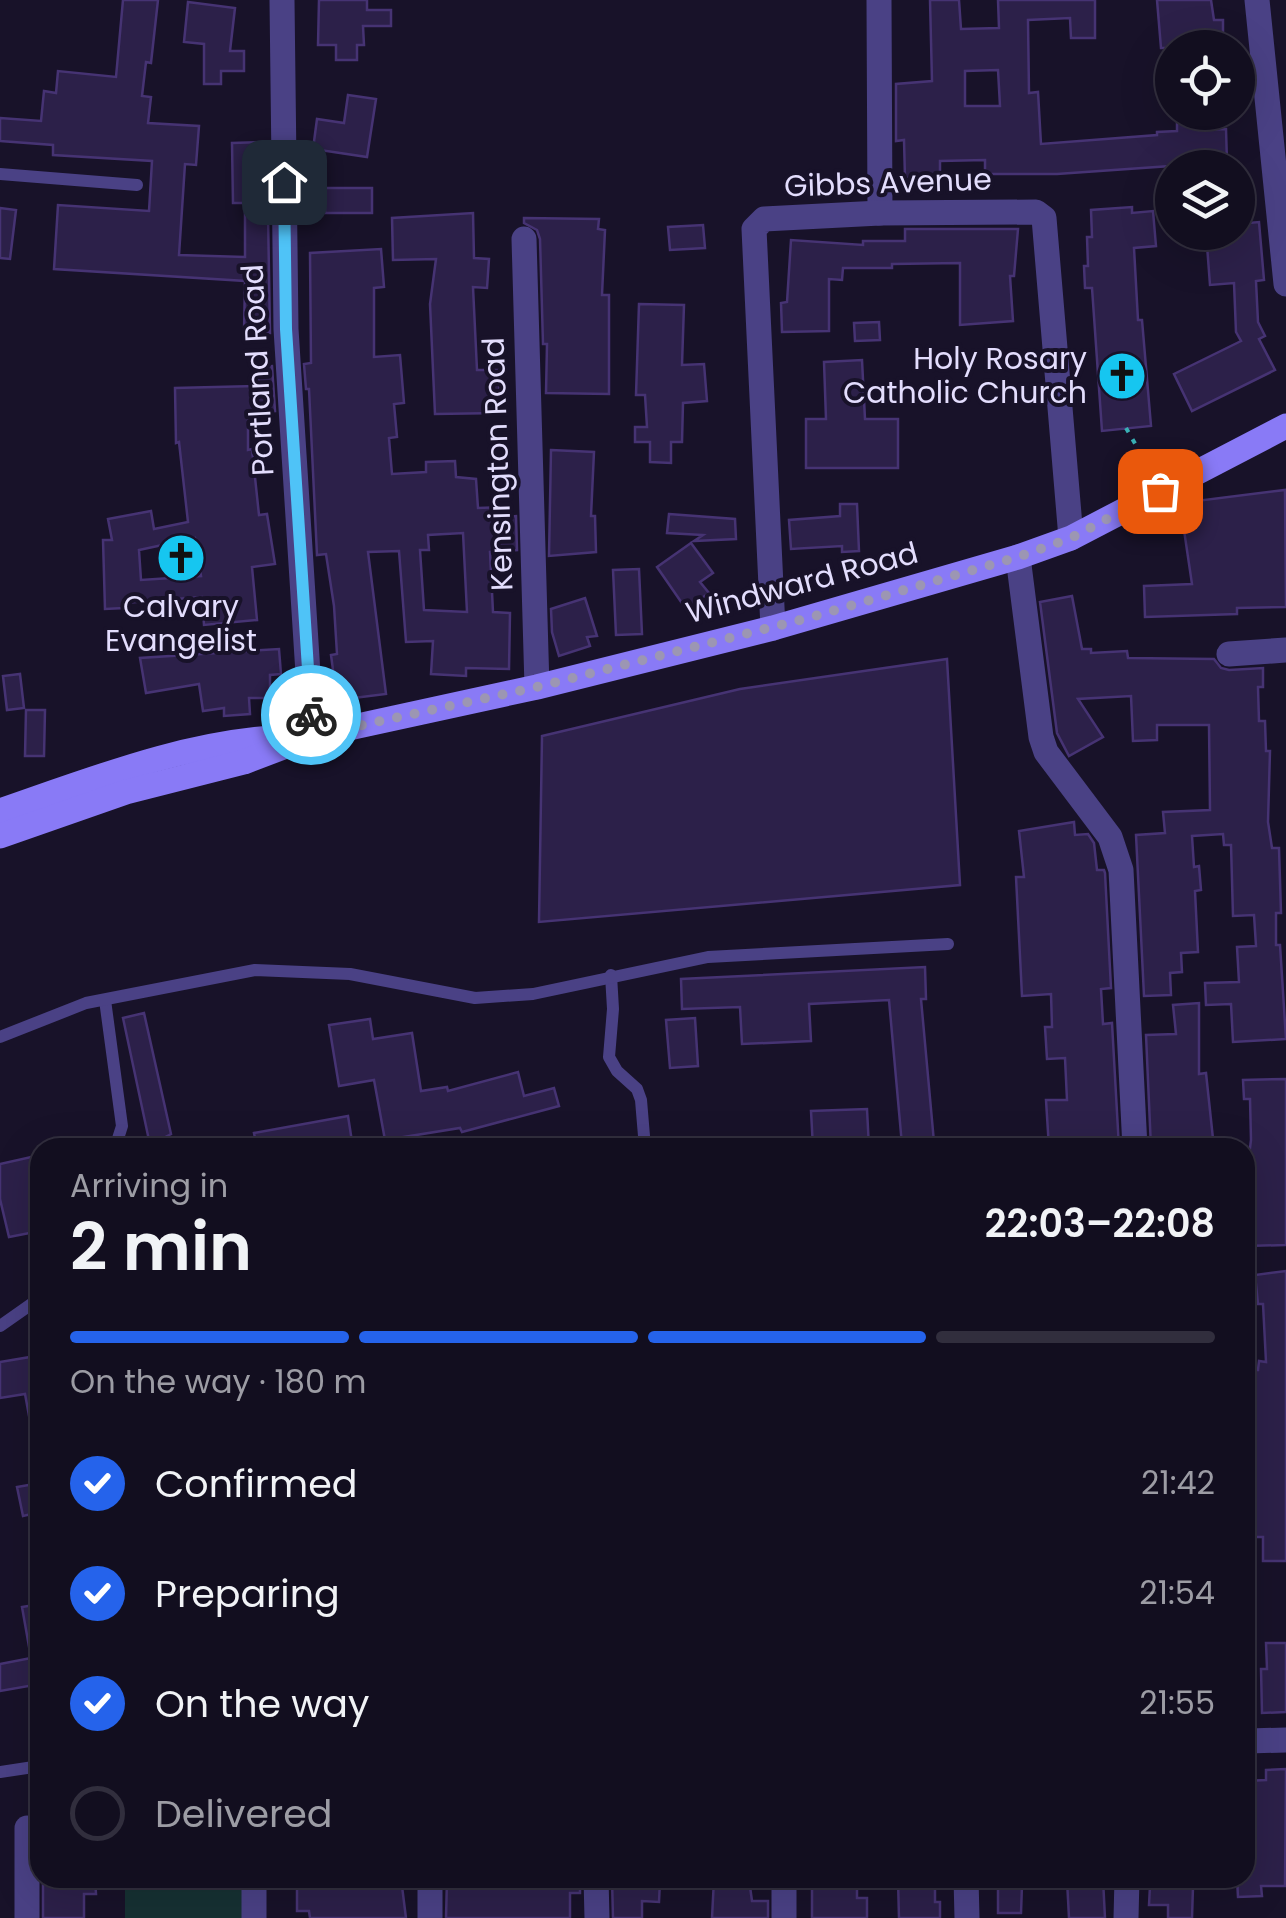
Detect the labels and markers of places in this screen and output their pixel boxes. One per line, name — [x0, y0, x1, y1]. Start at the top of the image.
pin — [242, 140, 327, 225]
place label: Holy Rosary Catholic Church — [843, 337, 1087, 414]
church icon: Holy Rosary Catholic Church — [1096, 350, 1148, 402]
pin — [1118, 449, 1203, 534]
church icon: Calvary Evangelist — [155, 532, 207, 584]
place label: Calvary Evangelist — [105, 585, 257, 662]

